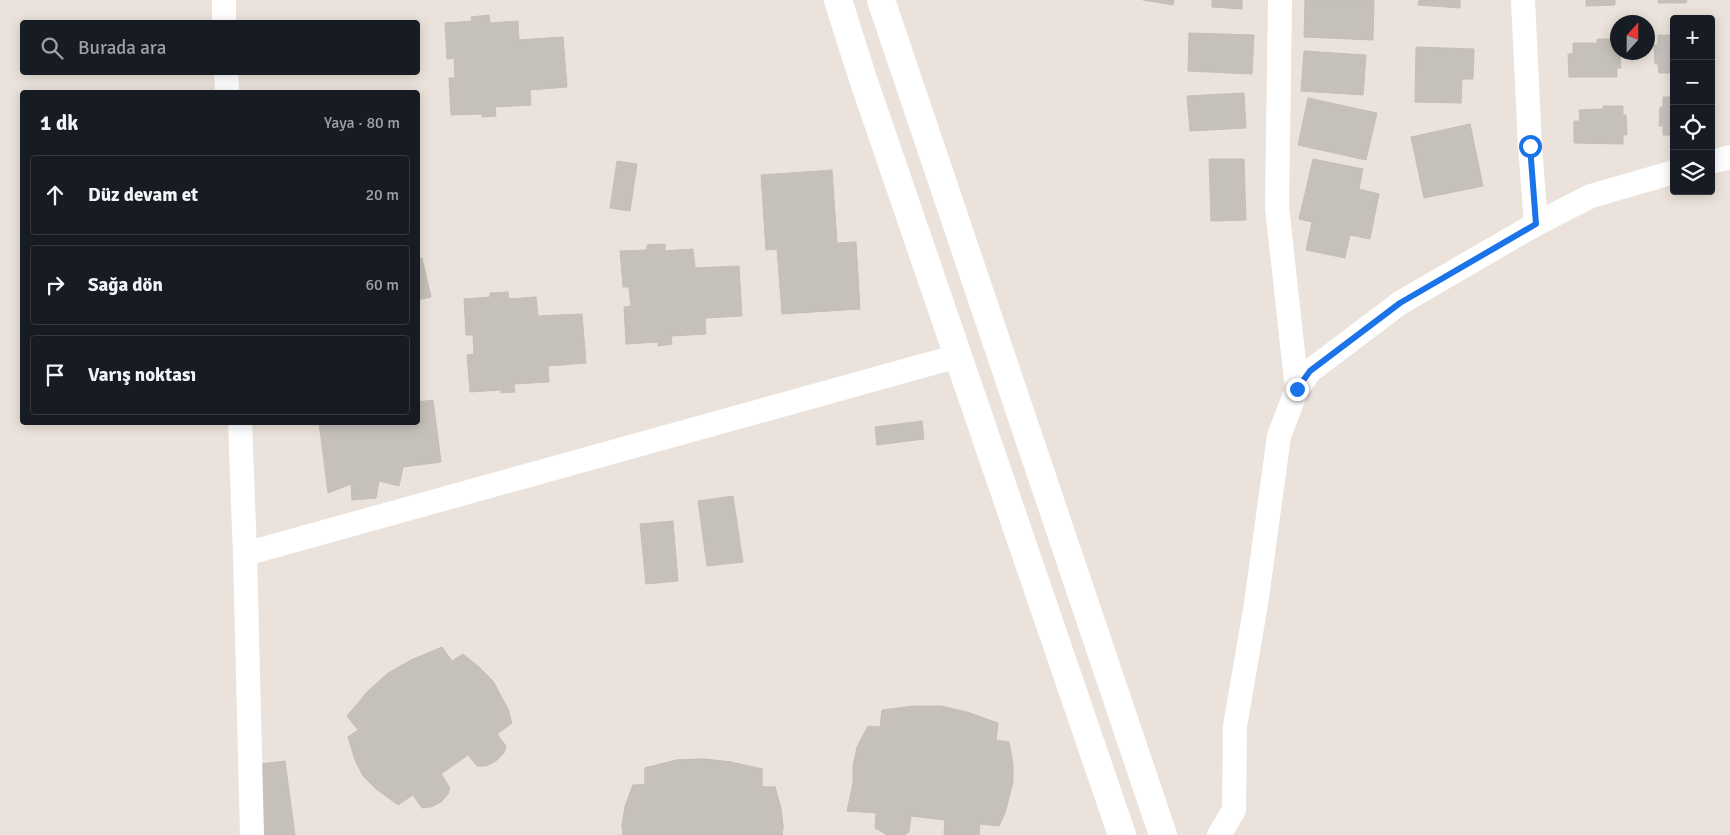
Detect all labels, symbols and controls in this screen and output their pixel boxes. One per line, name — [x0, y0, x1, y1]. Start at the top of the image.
north arrow — [1610, 15, 1655, 60]
map controls — [1670, 15, 1715, 195]
button: + — [1670, 15, 1715, 60]
search box — [20, 20, 420, 75]
icon: search — [38, 34, 66, 62]
text: Burada ara — [78, 36, 166, 60]
button: − — [1670, 60, 1715, 105]
button: locate — [1670, 105, 1715, 150]
text: 1 dk — [40, 110, 78, 136]
text: Yaya · 80 m — [324, 113, 400, 133]
route start — [1519, 135, 1542, 158]
button: layers — [1670, 150, 1715, 195]
icon: ahead — [41, 181, 69, 209]
text: Düz devam et — [88, 183, 198, 207]
text: 20 m — [365, 185, 399, 205]
icon: right — [41, 271, 69, 299]
text: Sağa dön — [88, 273, 163, 297]
text: 60 m — [365, 275, 399, 295]
icon: arrive — [41, 361, 69, 389]
text: Varış noktası — [88, 363, 196, 387]
route end — [1286, 378, 1309, 401]

